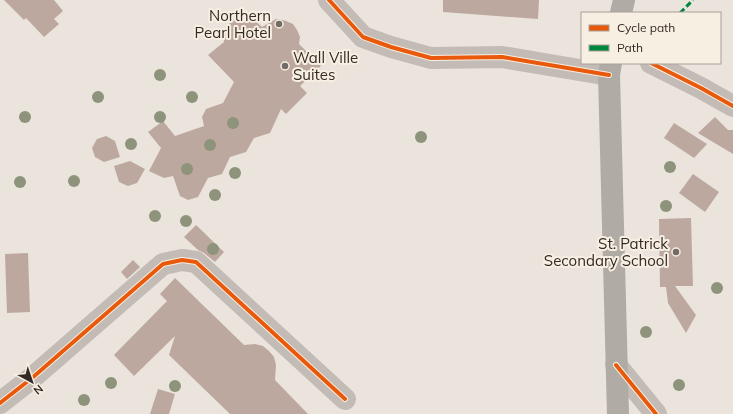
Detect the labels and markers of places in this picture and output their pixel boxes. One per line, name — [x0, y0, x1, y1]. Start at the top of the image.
place label: Northern Pearl Hotel — [195, 6, 271, 42]
marker: Northern Pearl Hotel — [274, 19, 284, 29]
place label: Wall Ville Suites — [293, 48, 358, 84]
marker: Wall Ville Suites — [280, 61, 290, 71]
place label: St. Patrick Secondary School — [544, 234, 668, 270]
marker: St. Patrick Secondary School — [671, 247, 681, 257]

